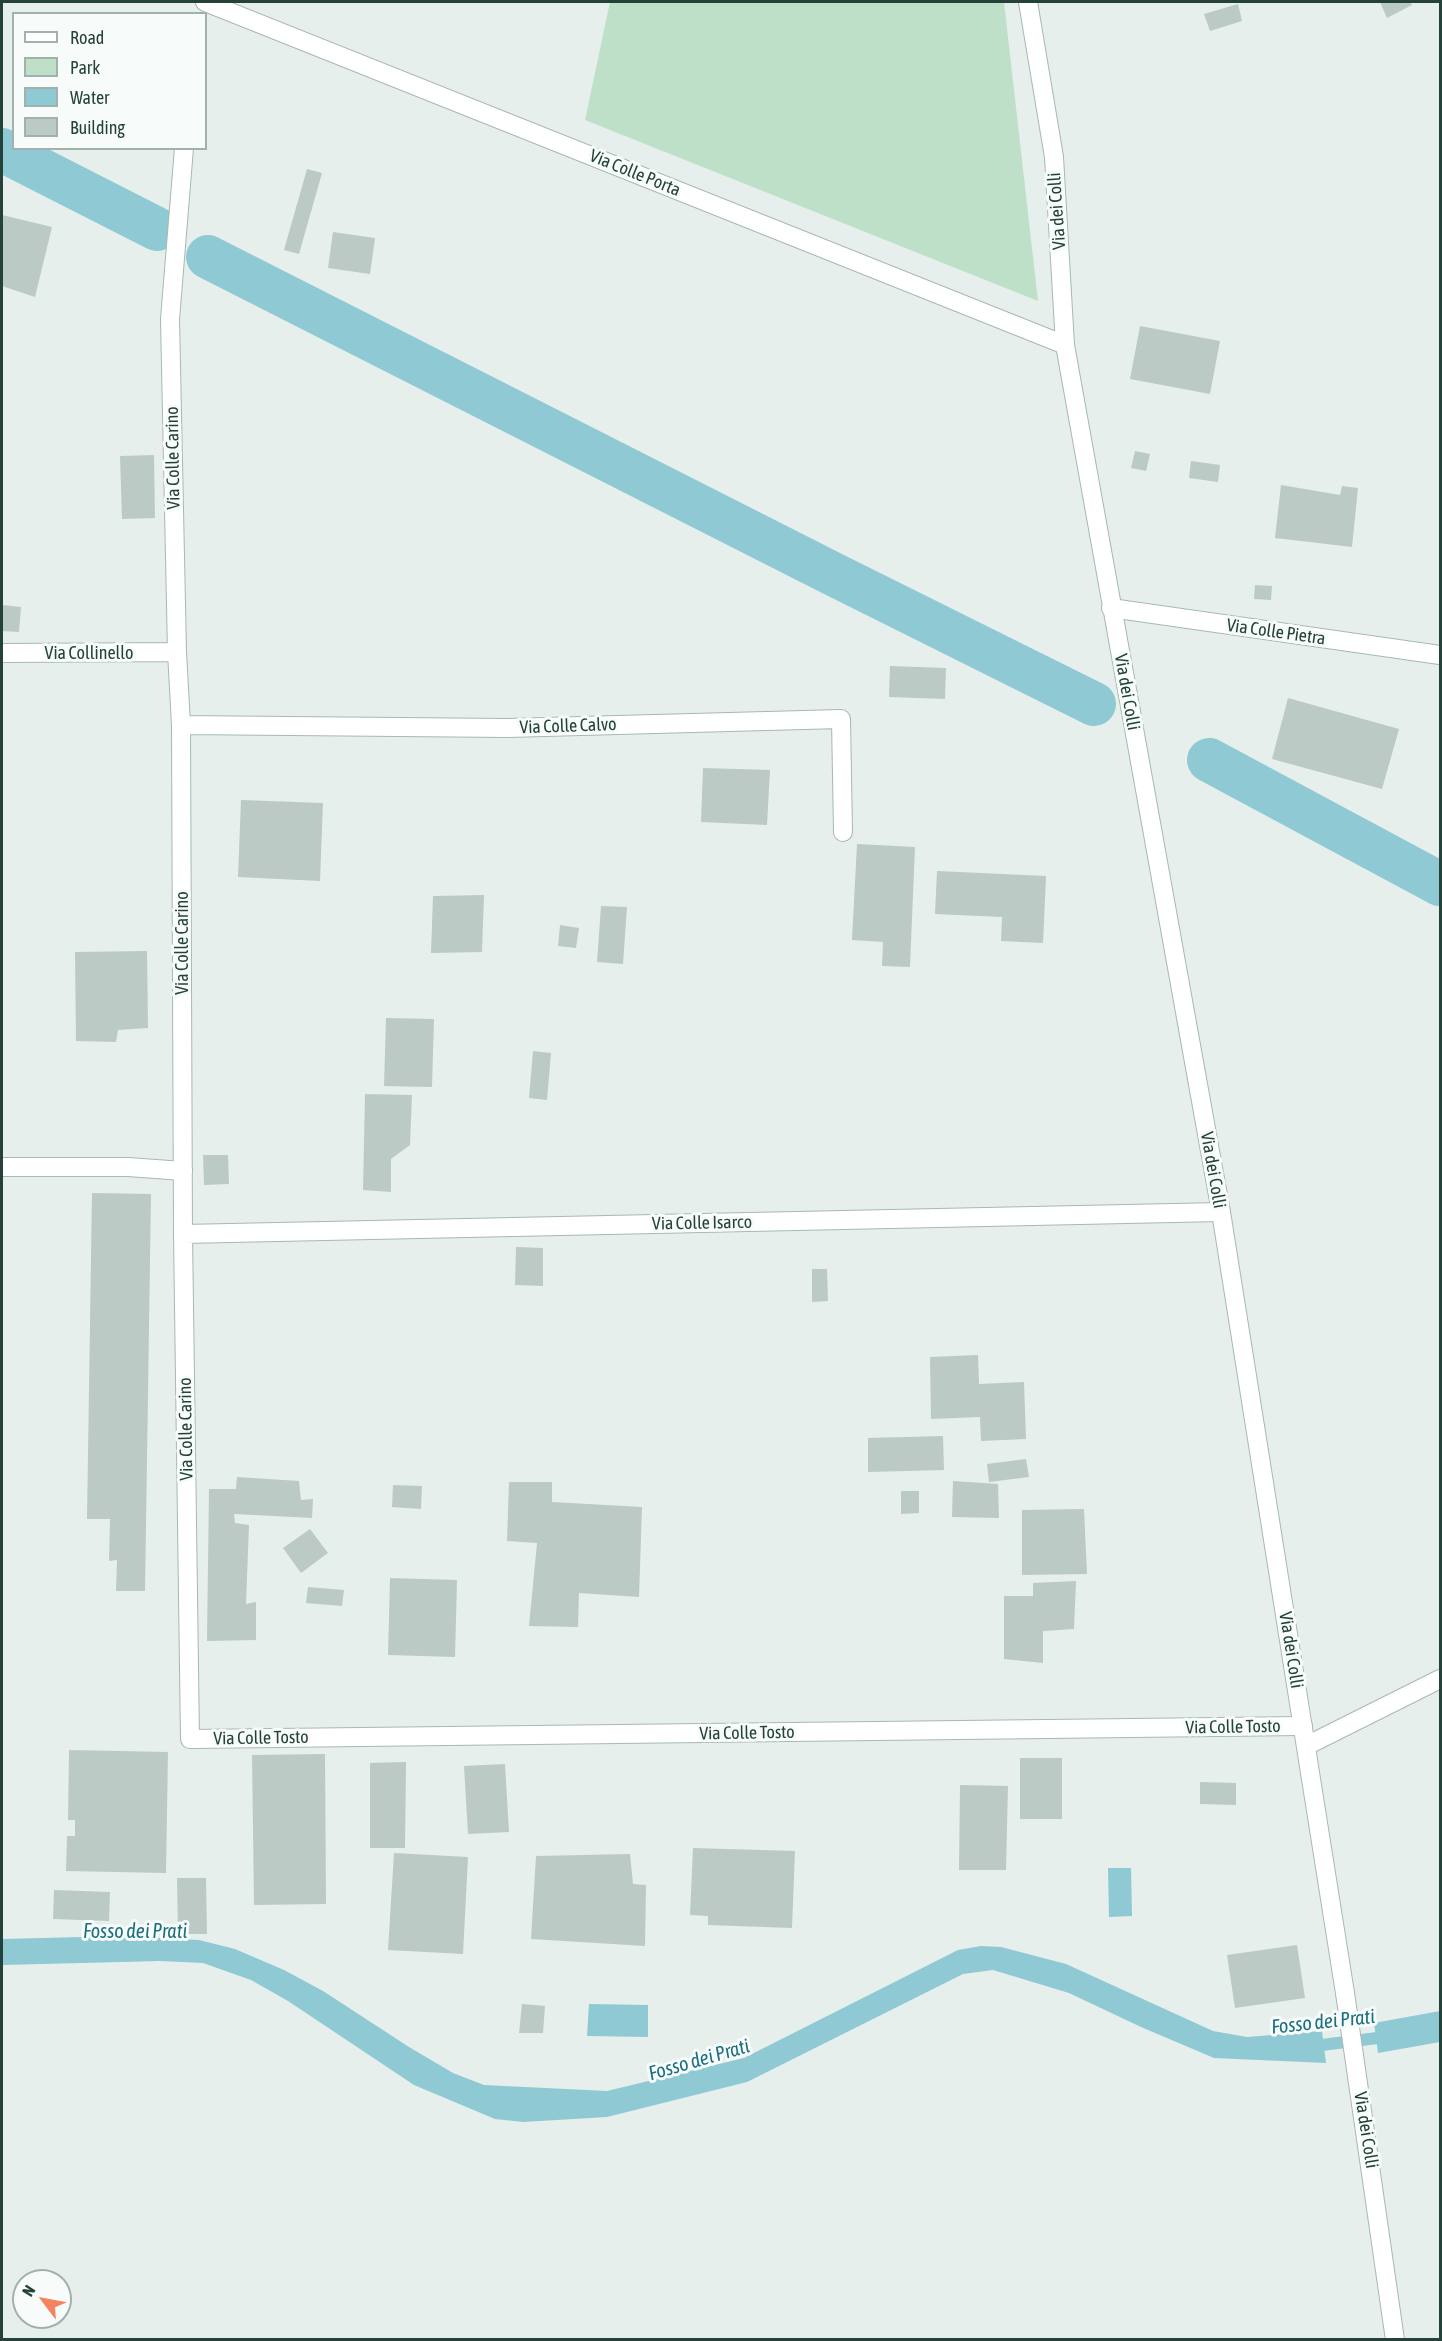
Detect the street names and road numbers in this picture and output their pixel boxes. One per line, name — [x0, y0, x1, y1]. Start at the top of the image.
street label: Via Colle Porta — [586, 145, 684, 201]
street label: Via dei Colli — [1044, 172, 1070, 250]
street label: Via Colle Carino — [161, 406, 185, 510]
street label: Via Colle Pietra — [1225, 614, 1327, 650]
street label: Via Collinello — [45, 642, 133, 664]
street label: Via dei Colli — [1110, 652, 1144, 732]
street label: Via Colle Calvo — [519, 714, 617, 738]
street label: Via Colle Carino — [171, 891, 193, 995]
street label: Via dei Colli — [1196, 1130, 1230, 1210]
street label: Via Colle Isarco — [652, 1211, 752, 1235]
street label: Via Colle Carino — [174, 1377, 198, 1481]
street label: Via dei Colli — [1274, 1610, 1308, 1690]
street label: Via Colle Tosto — [1185, 1715, 1281, 1739]
street label: Via Colle Tosto — [699, 1721, 795, 1745]
street label: Via Colle Tosto — [213, 1726, 309, 1750]
street label: Via dei Colli — [1349, 2090, 1383, 2170]

